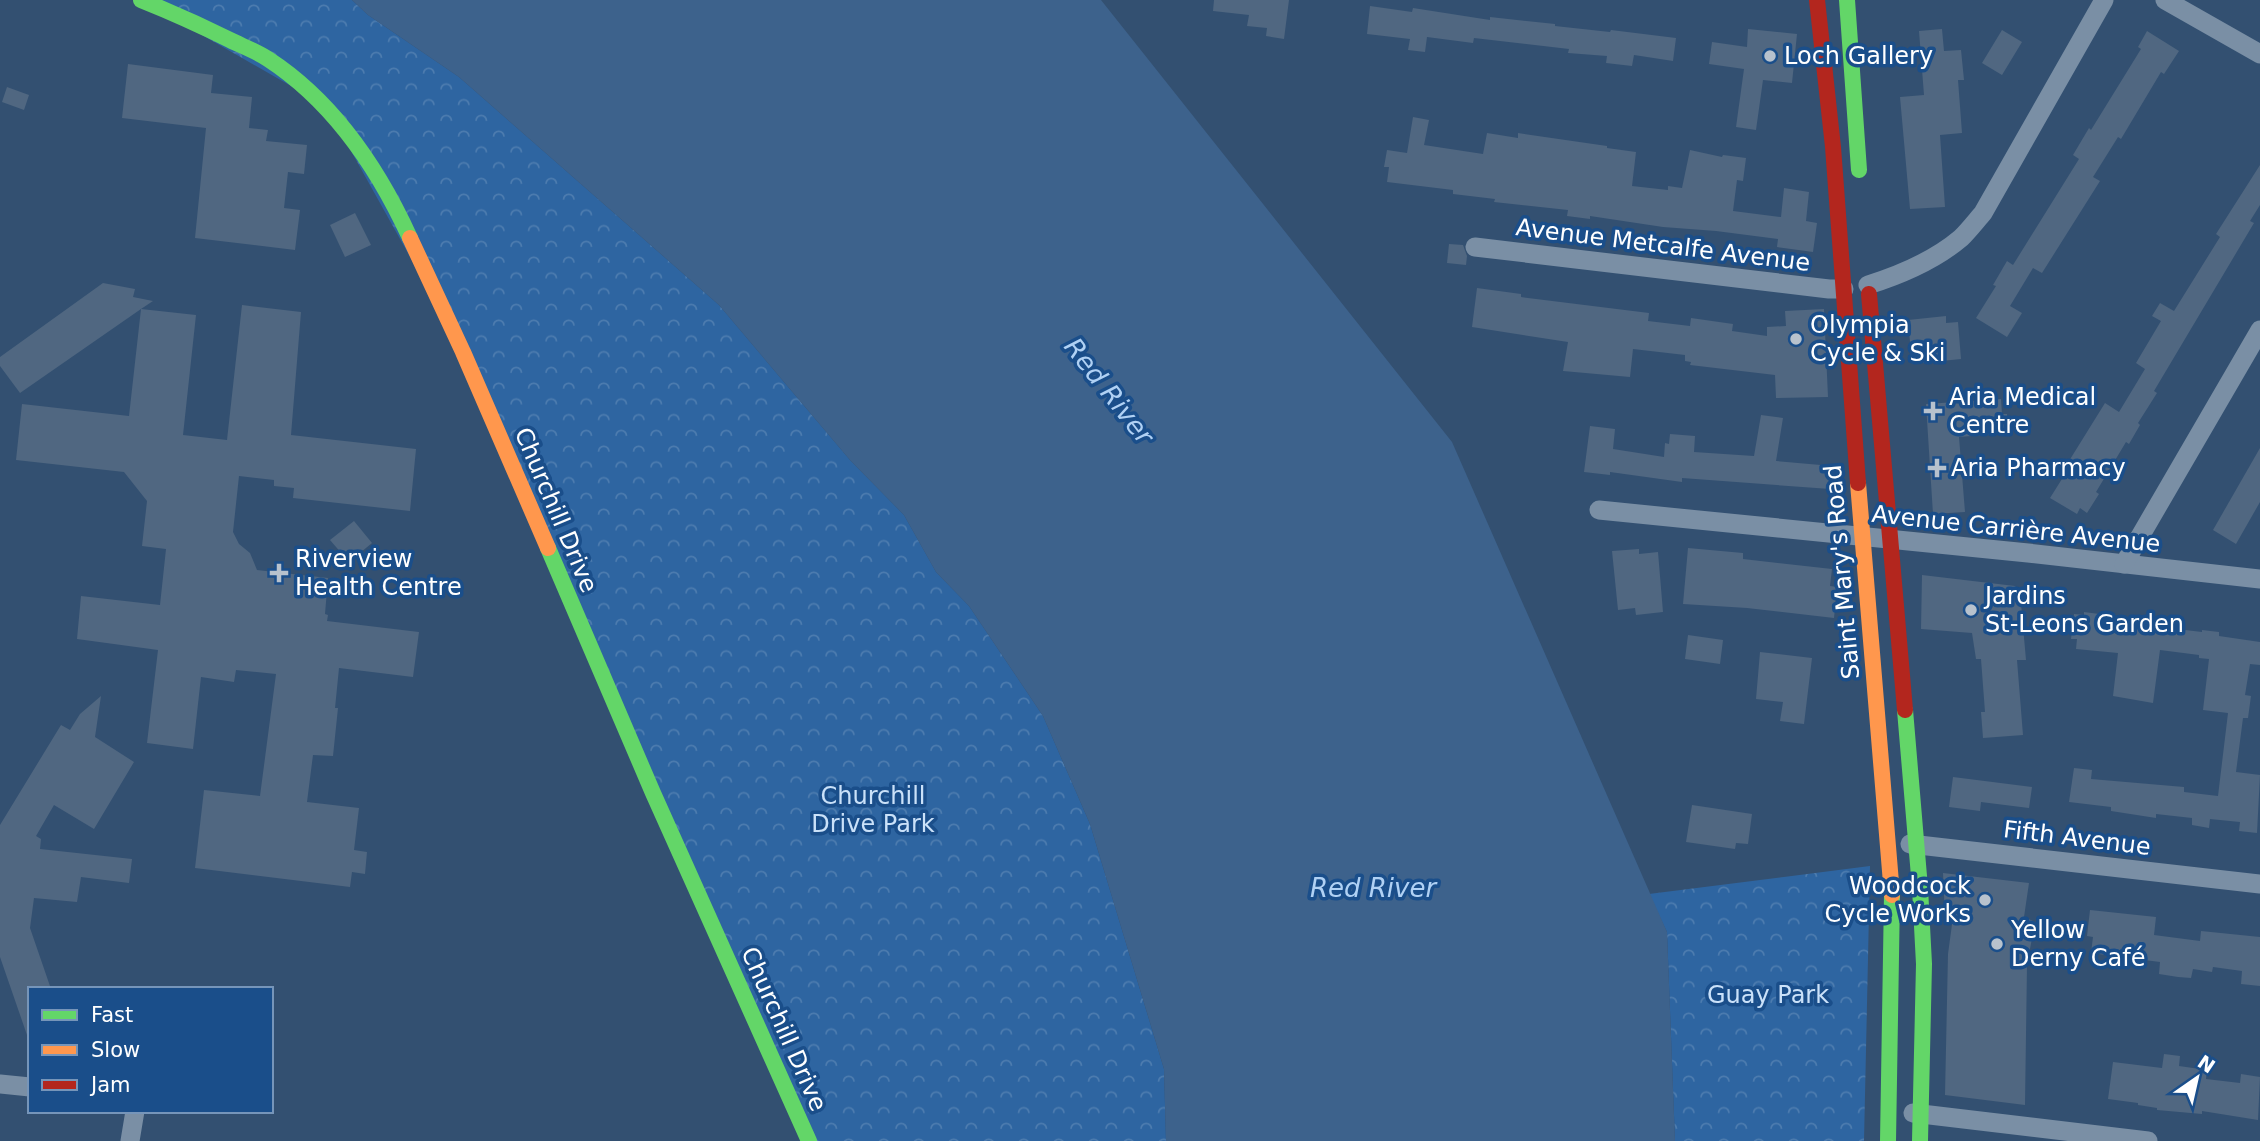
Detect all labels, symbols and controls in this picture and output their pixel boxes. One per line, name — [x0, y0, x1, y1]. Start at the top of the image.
place label: Loch Gallery — [1784, 42, 1933, 70]
marker: Loch Gallery — [1762, 48, 1778, 64]
street label: Avenue Metcalfe Avenue — [1514, 213, 1812, 277]
place label: Olympia Cycle & Ski — [1810, 311, 1945, 367]
marker: Olympia Cycle & Ski — [1788, 331, 1804, 347]
water label: Red River — [1058, 332, 1161, 452]
place label: Aria Medical Centre — [1949, 383, 2096, 439]
marker: Aria Medical Centre — [1923, 401, 1943, 421]
street label: Churchill Drive — [509, 423, 603, 597]
place label: Aria Pharmacy — [1951, 454, 2126, 482]
marker: Aria Pharmacy — [1929, 460, 1945, 476]
street label: Saint Mary's Road — [1819, 464, 1865, 680]
street label: Avenue Carrière Avenue — [1870, 500, 2162, 558]
place label: Riverview Health Centre — [295, 545, 462, 601]
marker: Riverview Health Centre — [269, 563, 289, 583]
place label: Jardins St-Leons Garden — [1983, 582, 2184, 638]
marker: Jardins St-Leons Garden — [1963, 602, 1979, 618]
park label: Churchill Drive Park — [811, 782, 935, 838]
street label: Fifth Avenue — [2002, 815, 2152, 861]
place label: Woodcock Cycle Works — [1825, 872, 1971, 928]
water label: Red River — [1310, 873, 1438, 903]
marker: Woodcock Cycle Works — [1977, 892, 1993, 908]
place label: Yellow Derny Café — [2010, 916, 2145, 972]
marker: Yellow Derny Café — [1989, 936, 2005, 952]
street label: Churchill Drive — [735, 943, 833, 1115]
park label: Guay Park — [1707, 981, 1829, 1009]
legend — [28, 987, 273, 1113]
text: Fast — [91, 1003, 133, 1027]
text: Slow — [91, 1038, 140, 1062]
north arrow — [2162, 1043, 2232, 1113]
text: N — [2194, 1050, 2219, 1077]
text: Jam — [89, 1073, 131, 1097]

